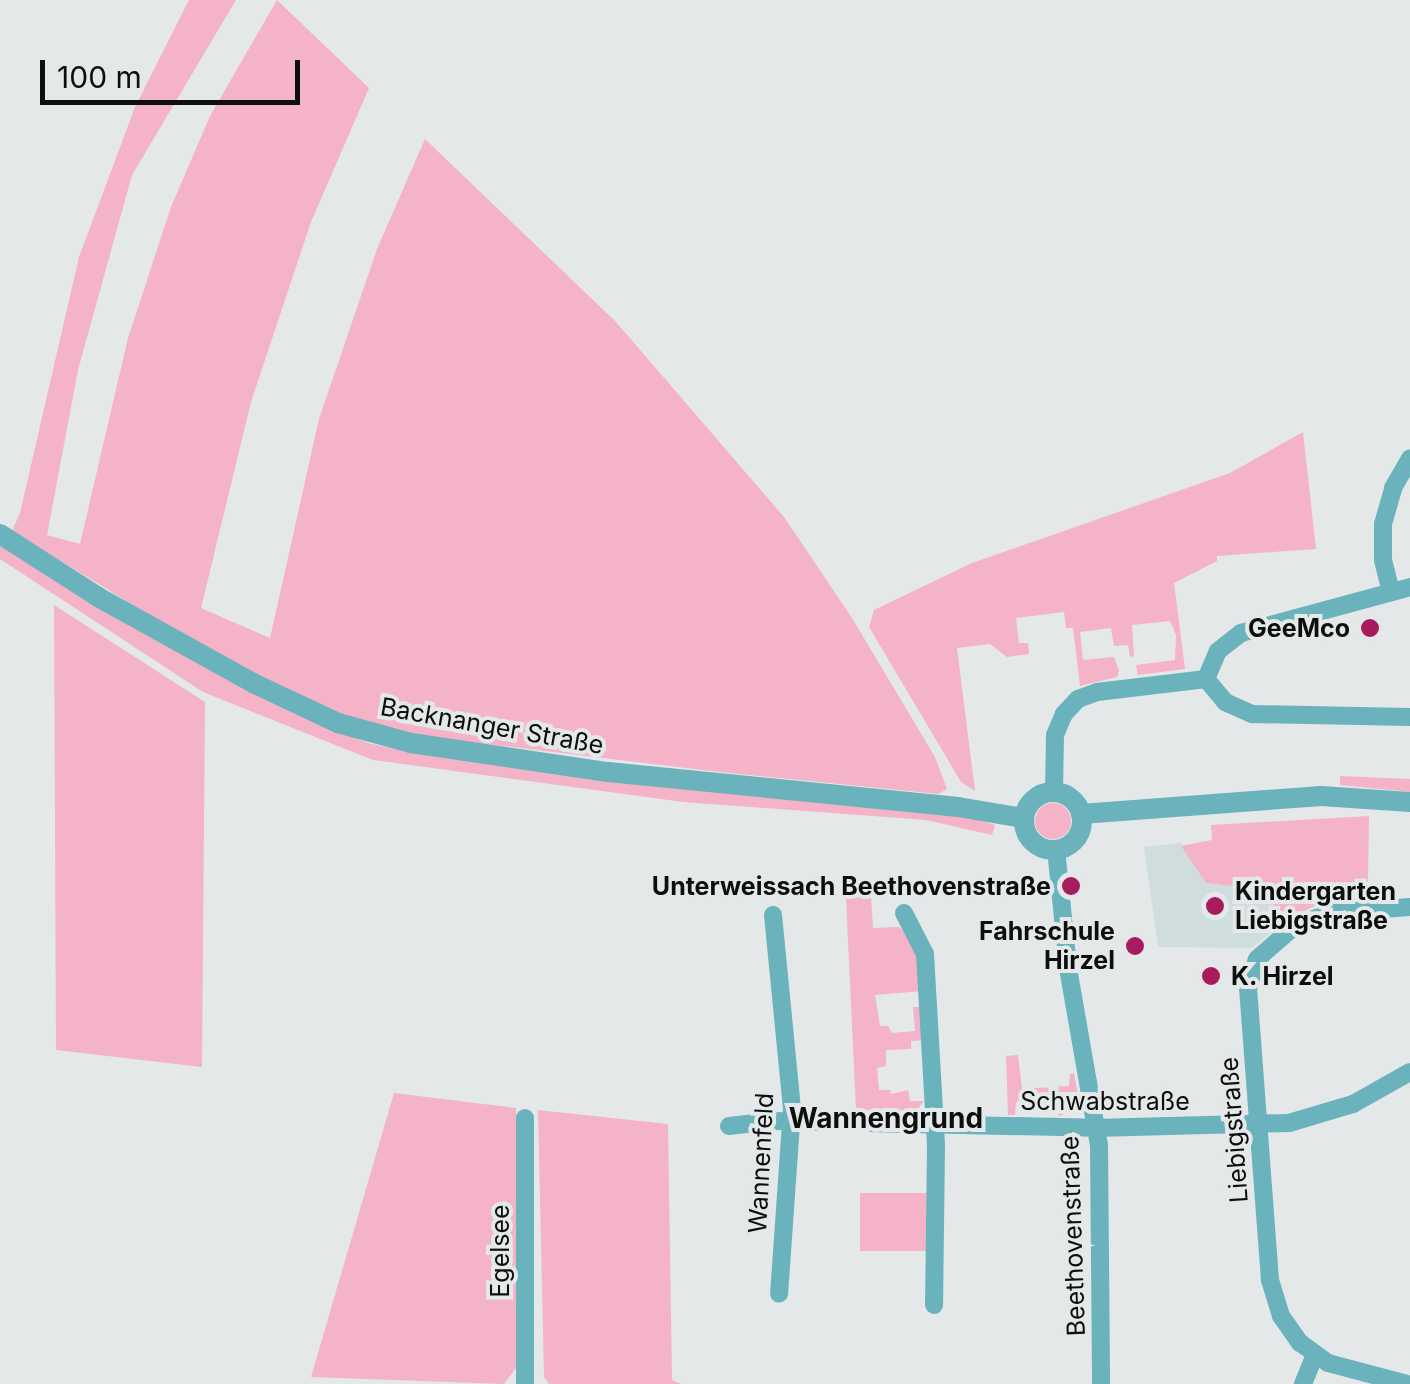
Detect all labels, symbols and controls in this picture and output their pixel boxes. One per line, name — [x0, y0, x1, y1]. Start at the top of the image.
scale bar — [45, 40, 305, 102]
text: 100 m — [57, 59, 142, 95]
place label: GeeMco — [1248, 613, 1350, 643]
marker: GeeMco — [1359, 617, 1381, 639]
street label: Backnanger Straße — [378, 692, 606, 760]
place label: Unterweissach Beethovenstraße — [652, 871, 1051, 901]
marker: Unterweissach Beethovenstraße — [1060, 875, 1082, 897]
place label: Kindergarten Liebigstraße — [1235, 877, 1396, 936]
marker: Kindergarten Liebigstraße — [1204, 895, 1226, 917]
place label: Fahrschule Hirzel — [979, 917, 1115, 976]
marker: Fahrschule Hirzel — [1124, 935, 1146, 957]
place label: K. Hirzel — [1231, 961, 1334, 991]
marker: K. Hirzel — [1200, 965, 1222, 987]
street label: Liebigstraße — [1214, 1056, 1254, 1204]
street label: Schwabstraße — [1020, 1086, 1190, 1116]
street label: Wannenfeld — [742, 1092, 780, 1234]
district label: Wannengrund — [789, 1101, 983, 1135]
street label: Beethovenstraße — [1055, 1135, 1091, 1337]
street label: Egelsee — [485, 1204, 515, 1298]

